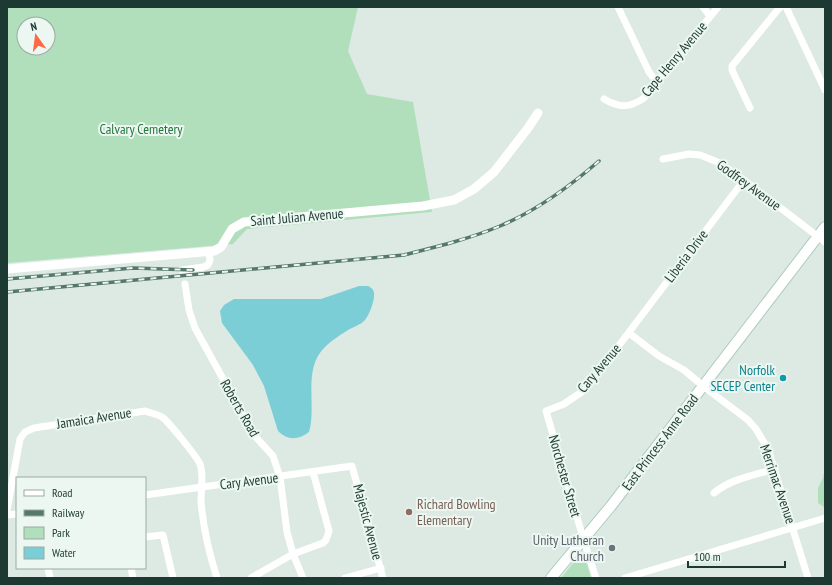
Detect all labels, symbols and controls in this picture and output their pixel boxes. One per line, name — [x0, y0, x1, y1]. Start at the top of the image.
north arrow — [16, 16, 56, 56]
street label: Cape Henry Avenue — [637, 18, 711, 100]
text: N — [29, 19, 38, 34]
park label: Calvary Cemetery — [99, 120, 183, 138]
street label: Godfrey Avenue — [713, 156, 785, 214]
street label: Saint Julian Avenue — [250, 204, 344, 230]
street label: Liberia Drive — [660, 226, 712, 286]
street label: Cary Avenue — [573, 340, 625, 396]
place label: Norfolk SECEP Center — [710, 361, 776, 395]
marker: Norfolk SECEP Center — [778, 373, 788, 383]
street label: Roberts Road — [216, 376, 264, 440]
street label: East Princess Anne Road — [618, 390, 702, 494]
street label: Jamaica Avenue — [54, 403, 133, 433]
street label: Norchester Street — [545, 433, 585, 519]
street label: Merrimac Avenue — [756, 442, 800, 526]
street label: Cary Avenue — [219, 468, 279, 493]
legend — [16, 477, 146, 569]
street label: Majestic Avenue — [349, 482, 387, 562]
text: Road — [52, 485, 72, 500]
place label: Richard Bowling Elementary — [417, 495, 496, 529]
text: Railway — [52, 505, 85, 520]
marker: Richard Bowling Elementary — [404, 507, 414, 517]
text: Park — [52, 525, 70, 540]
place label: Unity Lutheran Church — [533, 531, 604, 565]
marker: Unity Lutheran Church — [607, 543, 617, 553]
scale bar — [688, 543, 785, 569]
text: Water — [52, 545, 77, 560]
text: 100 m — [694, 549, 721, 564]

